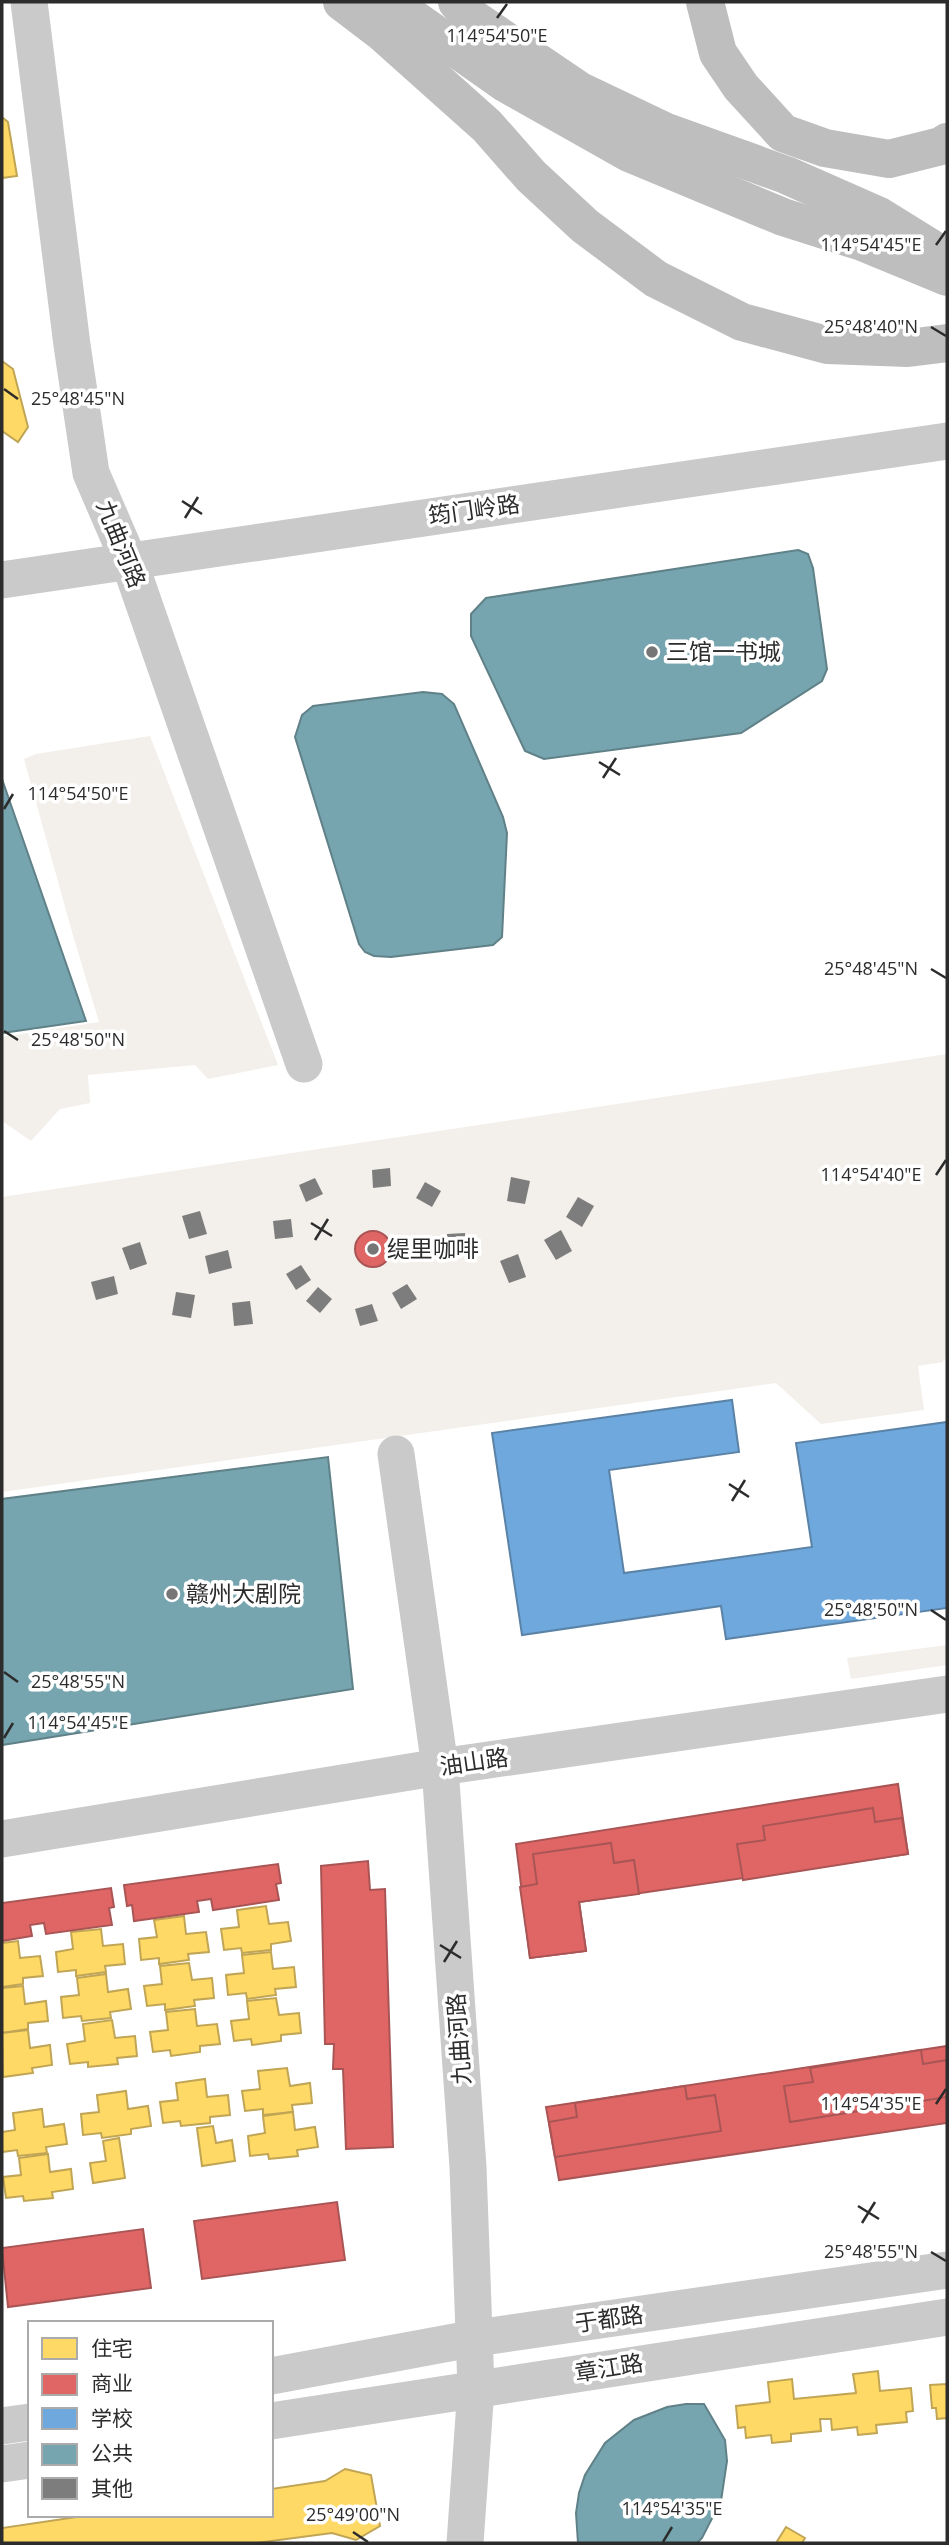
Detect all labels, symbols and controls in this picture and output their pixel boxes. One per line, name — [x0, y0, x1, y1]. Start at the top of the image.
text: 114°54'50"E — [447, 23, 547, 47]
text: 114°54'45"E — [821, 232, 921, 256]
text: 25°48'40"N — [824, 314, 918, 338]
text: 25°48'45"N — [31, 386, 125, 410]
street label: 筠门岭路 — [426, 487, 522, 531]
street label: 九曲河路 — [90, 495, 154, 592]
place label: 三馆一书城 — [666, 635, 781, 667]
marker: 三馆一书城 — [644, 644, 660, 660]
text: 114°54'50"E — [28, 781, 128, 805]
text: 25°48'45"N — [824, 956, 918, 980]
text: 25°48'50"N — [31, 1027, 125, 1051]
text: 114°54'40"E — [821, 1162, 921, 1186]
place label: 缇里咖啡 — [387, 1232, 479, 1264]
marker: 缇里咖啡 — [365, 1241, 381, 1257]
place label: 赣州大剧院 — [186, 1577, 301, 1609]
marker: 赣州大剧院 — [164, 1586, 180, 1602]
text: 25°48'50"N — [824, 1597, 918, 1621]
text: 25°48'55"N — [31, 1669, 125, 1693]
text: 114°54'45"E — [28, 1710, 128, 1734]
street label: 油山路 — [437, 1740, 510, 1782]
street label: 九曲河路 — [439, 1992, 477, 2086]
text: 114°54'35"E — [821, 2091, 921, 2115]
text: 25°48'55"N — [824, 2239, 918, 2263]
street label: 于都路 — [572, 2297, 645, 2339]
legend — [28, 2321, 273, 2517]
text: 住宅 — [91, 2334, 133, 2362]
street label: 章江路 — [572, 2346, 645, 2388]
text: 商业 — [91, 2369, 133, 2397]
text: 学校 — [91, 2404, 133, 2432]
text: 公共 — [91, 2439, 133, 2467]
text: 其他 — [91, 2474, 133, 2502]
text: 114°54'35"E — [622, 2496, 722, 2520]
text: 25°49'00"N — [306, 2502, 400, 2526]

